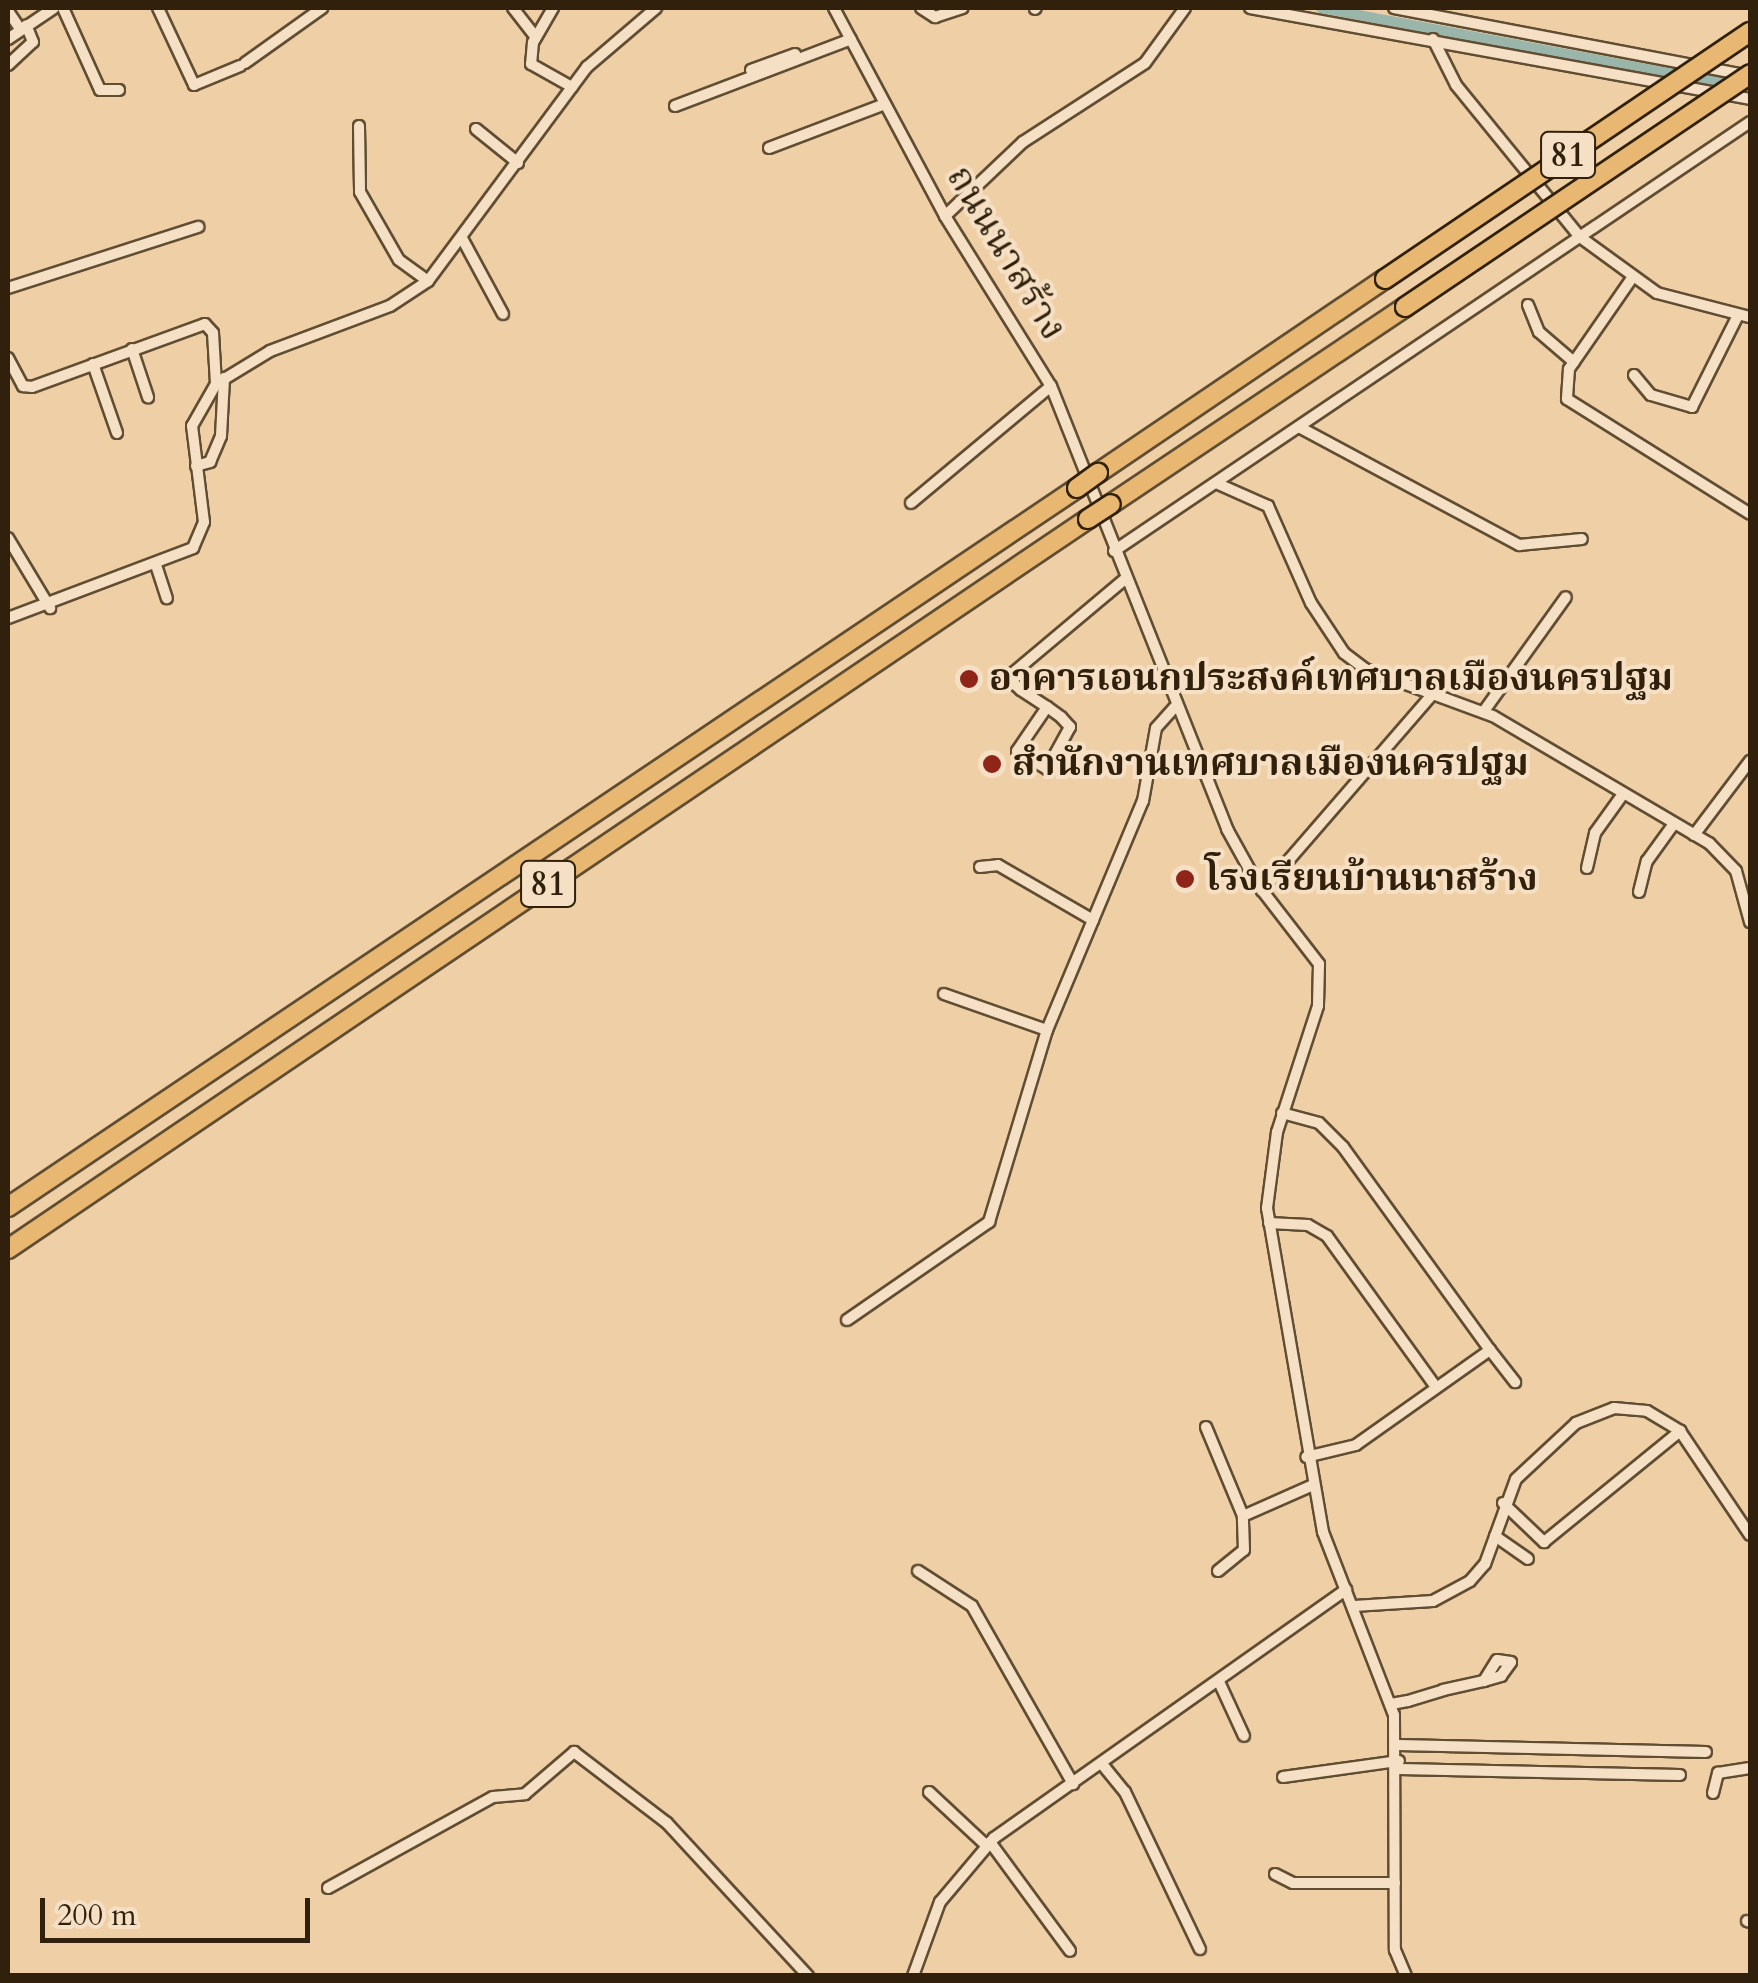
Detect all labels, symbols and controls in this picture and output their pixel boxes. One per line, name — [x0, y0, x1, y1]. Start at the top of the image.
road number: 81 — [1538, 125, 1598, 185]
street label: ถนนนาสร้าง — [936, 157, 1076, 349]
place label: อาคารเอนกประสงค์เทศบาลเมืองนครปฐม — [989, 656, 1673, 702]
marker: อาคารเอนกประสงค์เทศบาลเมืองนครปฐม — [958, 668, 980, 690]
place label: สำนักงานเทศบาลเมืองนครปฐม — [1012, 741, 1529, 787]
marker: สำนักงานเทศบาลเมืองนครปฐม — [981, 753, 1003, 775]
road number: 81 — [518, 854, 578, 914]
place label: โรงเรียนบ้านนาสร้าง — [1205, 856, 1538, 902]
marker: โรงเรียนบ้านนาสร้าง — [1174, 868, 1196, 890]
scale bar — [45, 1878, 315, 1940]
text: 200 m — [57, 1895, 137, 1936]

